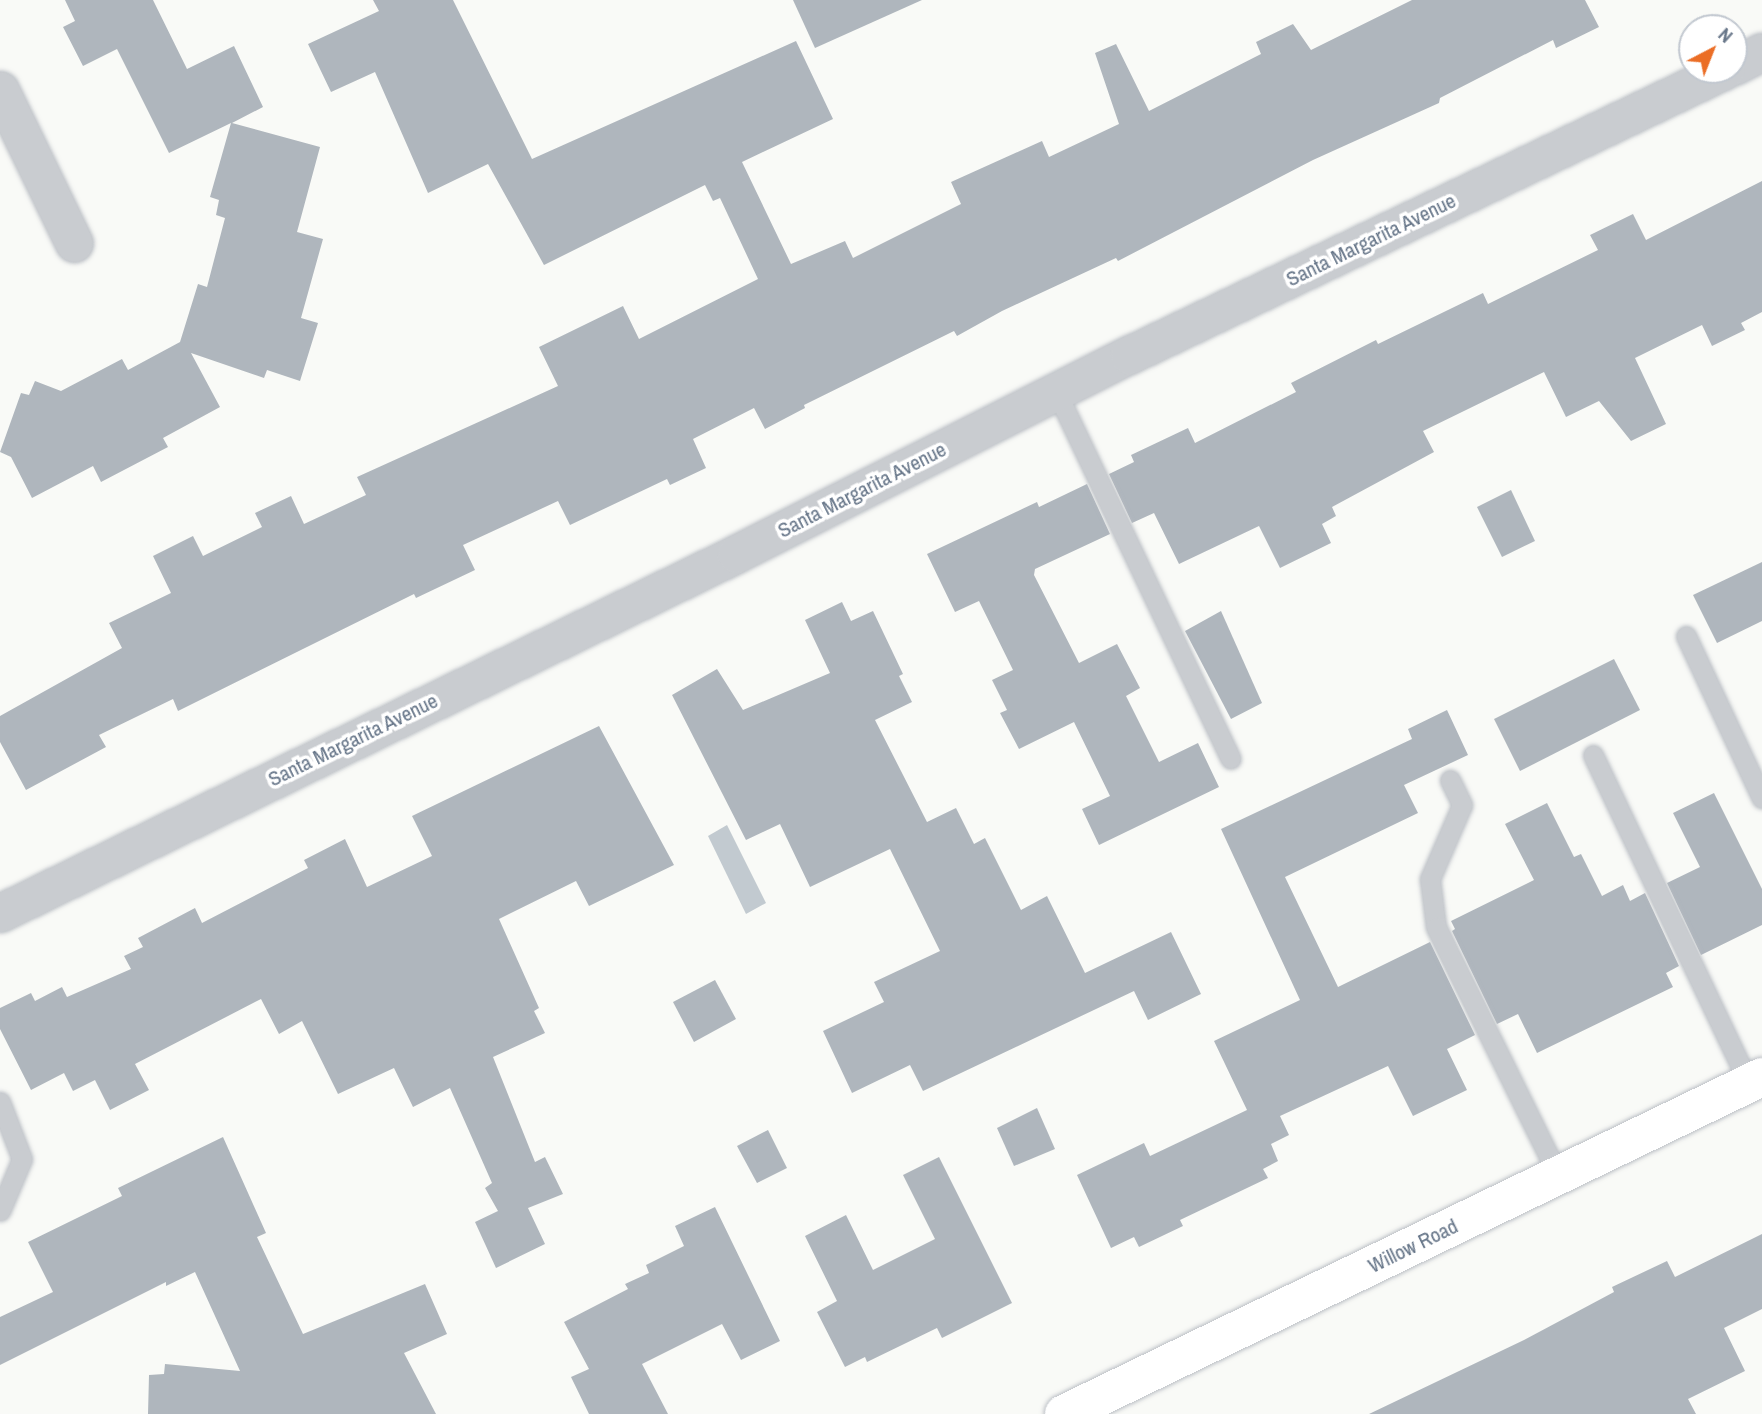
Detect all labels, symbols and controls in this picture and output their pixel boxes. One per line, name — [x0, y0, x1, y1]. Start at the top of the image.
north arrow — [1678, 14, 1748, 84]
text: N — [1713, 21, 1739, 48]
street label: Santa Margarita Avenue — [1282, 188, 1460, 292]
street label: Santa Margarita Avenue — [773, 436, 951, 544]
street label: Santa Margarita Avenue — [264, 688, 442, 792]
street label: Willow Road — [1364, 1213, 1462, 1279]

